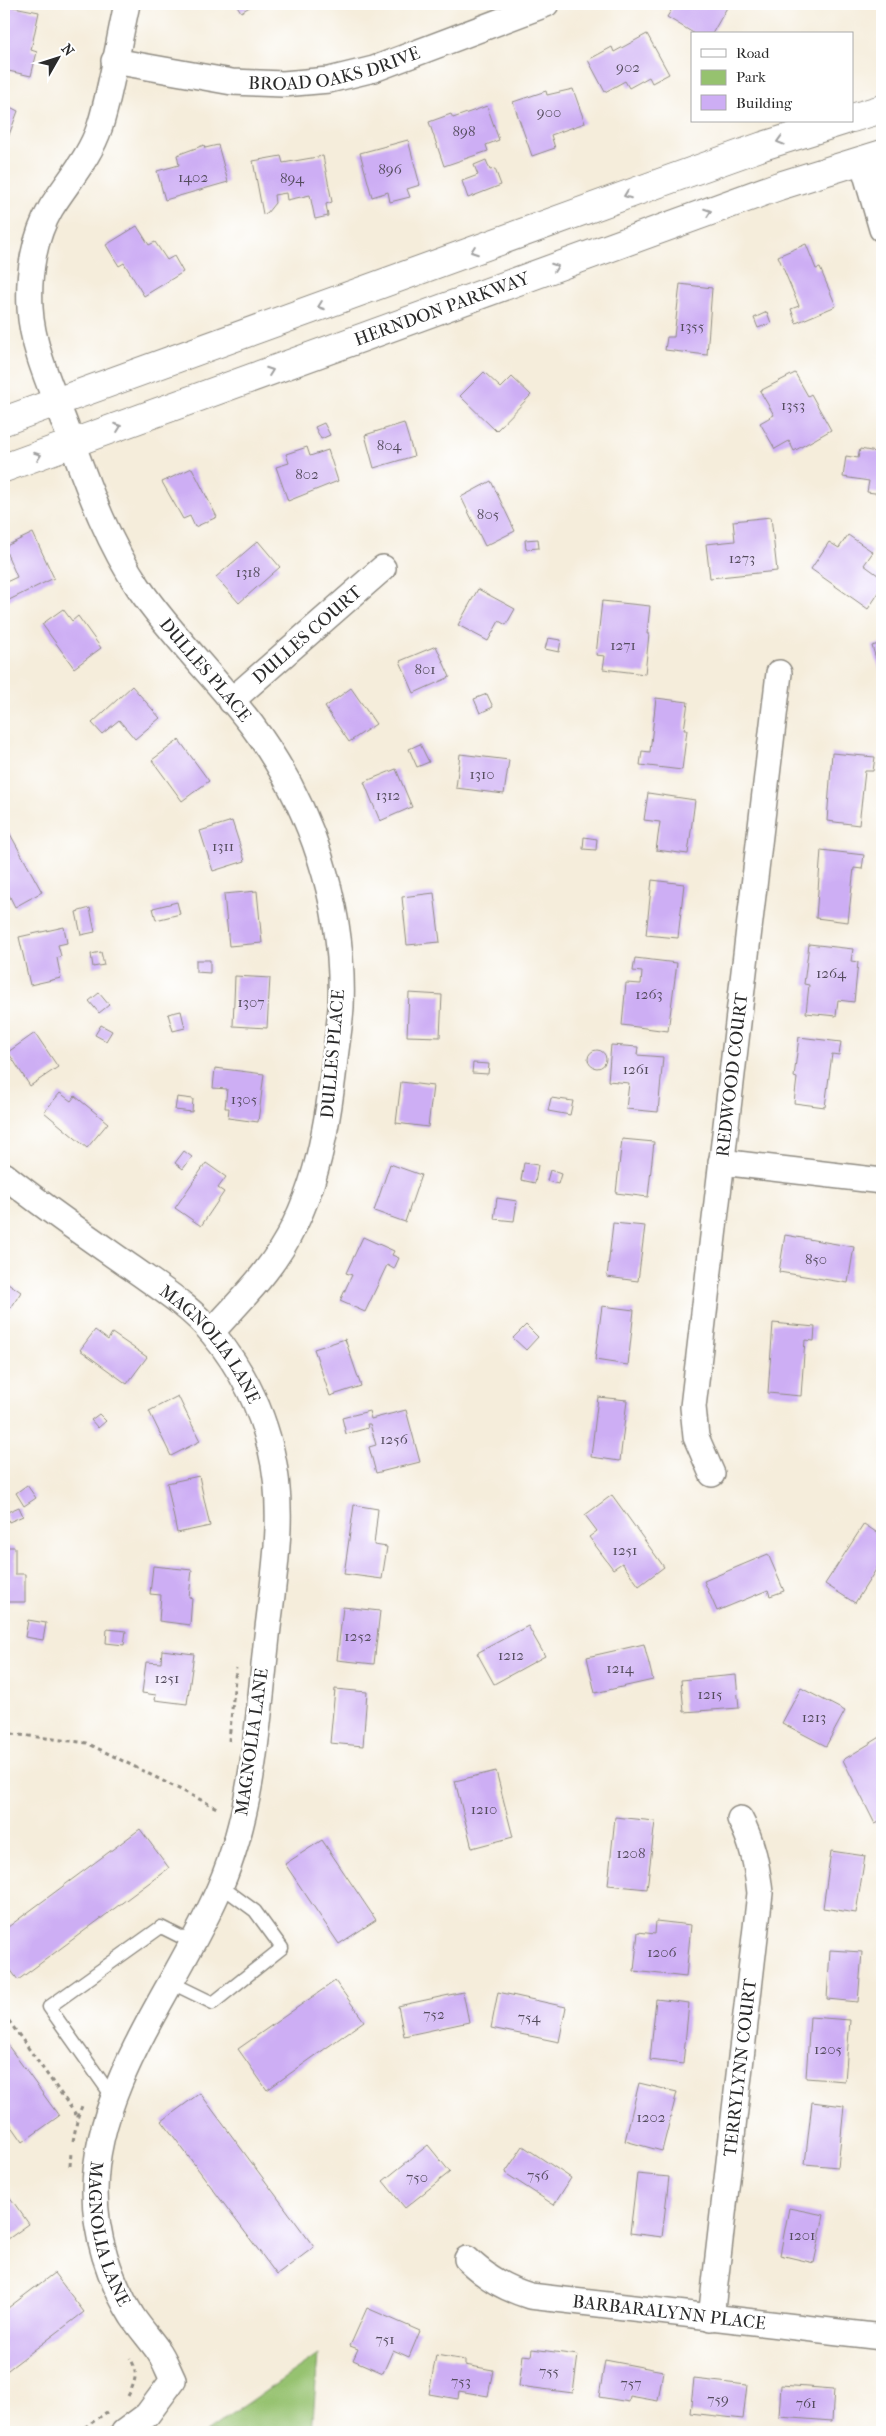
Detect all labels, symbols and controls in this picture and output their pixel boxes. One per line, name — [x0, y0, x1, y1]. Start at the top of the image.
north arrow — [32, 32, 82, 82]
legend — [691, 32, 854, 122]
text: N — [58, 41, 78, 60]
street label: BROAD OAKS DRIVE — [248, 42, 423, 95]
text: Road — [736, 44, 770, 62]
house number: 902 — [616, 58, 640, 76]
text: Park — [736, 68, 766, 86]
text: Building — [736, 94, 793, 112]
house number: 900 — [537, 103, 561, 121]
house number: 898 — [453, 122, 475, 140]
one-way arrow — [776, 135, 785, 145]
house number: 896 — [378, 160, 403, 178]
house number: 1402 — [178, 168, 208, 186]
house number: 894 — [280, 169, 305, 187]
one-way arrow — [623, 189, 631, 199]
one-way arrow — [704, 208, 712, 218]
one-way arrow — [470, 245, 479, 255]
one-way arrow — [551, 263, 559, 273]
street label: HERNDON PARKWAY — [351, 267, 533, 350]
one-way arrow — [318, 300, 326, 310]
house number: 1355 — [680, 317, 704, 335]
one-way arrow — [266, 367, 274, 377]
house number: 1353 — [781, 396, 805, 414]
one-way arrow — [113, 423, 121, 433]
house number: 804 — [377, 436, 402, 454]
one-way arrow — [33, 452, 42, 462]
house number: 802 — [295, 465, 319, 483]
house number: 805 — [477, 505, 499, 523]
house number: 1273 — [729, 549, 755, 567]
house number: 1318 — [236, 563, 260, 581]
street label: DULLES COURT — [248, 581, 367, 688]
street label: DULLES PLACE — [155, 614, 256, 726]
house number: 1271 — [610, 636, 636, 654]
house number: 801 — [414, 660, 436, 678]
house number: 1310 — [469, 765, 495, 783]
house number: 1312 — [376, 786, 401, 804]
house number: 1311 — [212, 837, 234, 855]
house number: 1264 — [816, 964, 847, 982]
house number: 1263 — [635, 985, 663, 1003]
street label: DULLES PLACE — [317, 989, 349, 1119]
street label: REDWOOD COURT — [712, 991, 752, 1158]
house number: 1307 — [237, 993, 265, 1011]
house number: 1261 — [623, 1060, 649, 1078]
house number: 1305 — [231, 1090, 257, 1108]
house number: 850 — [805, 1250, 827, 1268]
street label: MAGNOLIA LANE — [156, 1280, 265, 1407]
house number: 1256 — [380, 1430, 409, 1448]
house number: 1251 — [613, 1541, 637, 1559]
house number: 1252 — [344, 1627, 372, 1645]
house number: 1212 — [498, 1646, 524, 1664]
house number: 1214 — [606, 1659, 635, 1677]
street label: MAGNOLIA LANE — [231, 1667, 273, 1817]
house number: 1251 — [155, 1669, 179, 1687]
house number: 1215 — [698, 1685, 722, 1703]
house number: 1213 — [802, 1708, 826, 1726]
house number: 1210 — [471, 1800, 497, 1818]
house number: 1208 — [617, 1844, 645, 1862]
house number: 1206 — [647, 1943, 678, 1961]
street label: TERRYLYNN COURT — [719, 1977, 761, 2158]
house number: 752 — [423, 2005, 445, 2023]
house number: 754 — [518, 2008, 541, 2026]
house number: 1205 — [814, 2040, 842, 2058]
house number: 1202 — [636, 2108, 666, 2126]
street label: MAGNOLIA LANE — [84, 2160, 135, 2310]
house number: 756 — [527, 2166, 550, 2184]
house number: 750 — [406, 2168, 428, 2186]
house number: 1201 — [789, 2226, 815, 2244]
street label: BARBARALYNN PLACE — [571, 2291, 767, 2334]
house number: 751 — [375, 2330, 395, 2348]
house number: 755 — [539, 2362, 559, 2380]
house number: 753 — [451, 2372, 471, 2390]
house number: 757 — [621, 2374, 641, 2392]
house number: 759 — [707, 2390, 729, 2408]
house number: 761 — [796, 2394, 816, 2412]

